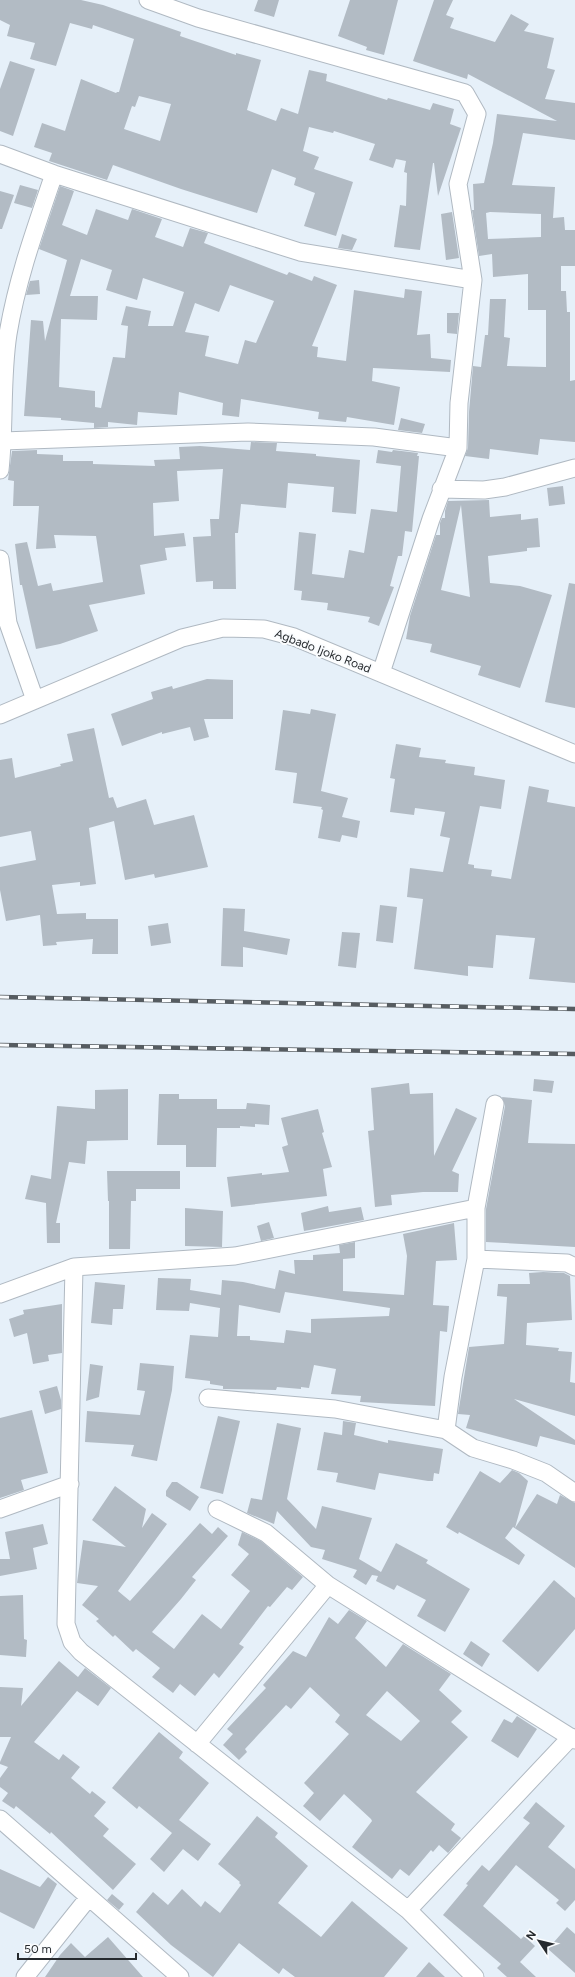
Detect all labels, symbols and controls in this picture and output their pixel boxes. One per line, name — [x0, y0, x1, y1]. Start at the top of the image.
street label: Agbado Ijoko Road — [273, 626, 373, 676]
north arrow — [519, 1921, 559, 1961]
text: N — [523, 1928, 539, 1943]
scale bar — [18, 1935, 136, 1961]
text: 50 m — [24, 1942, 52, 1956]

